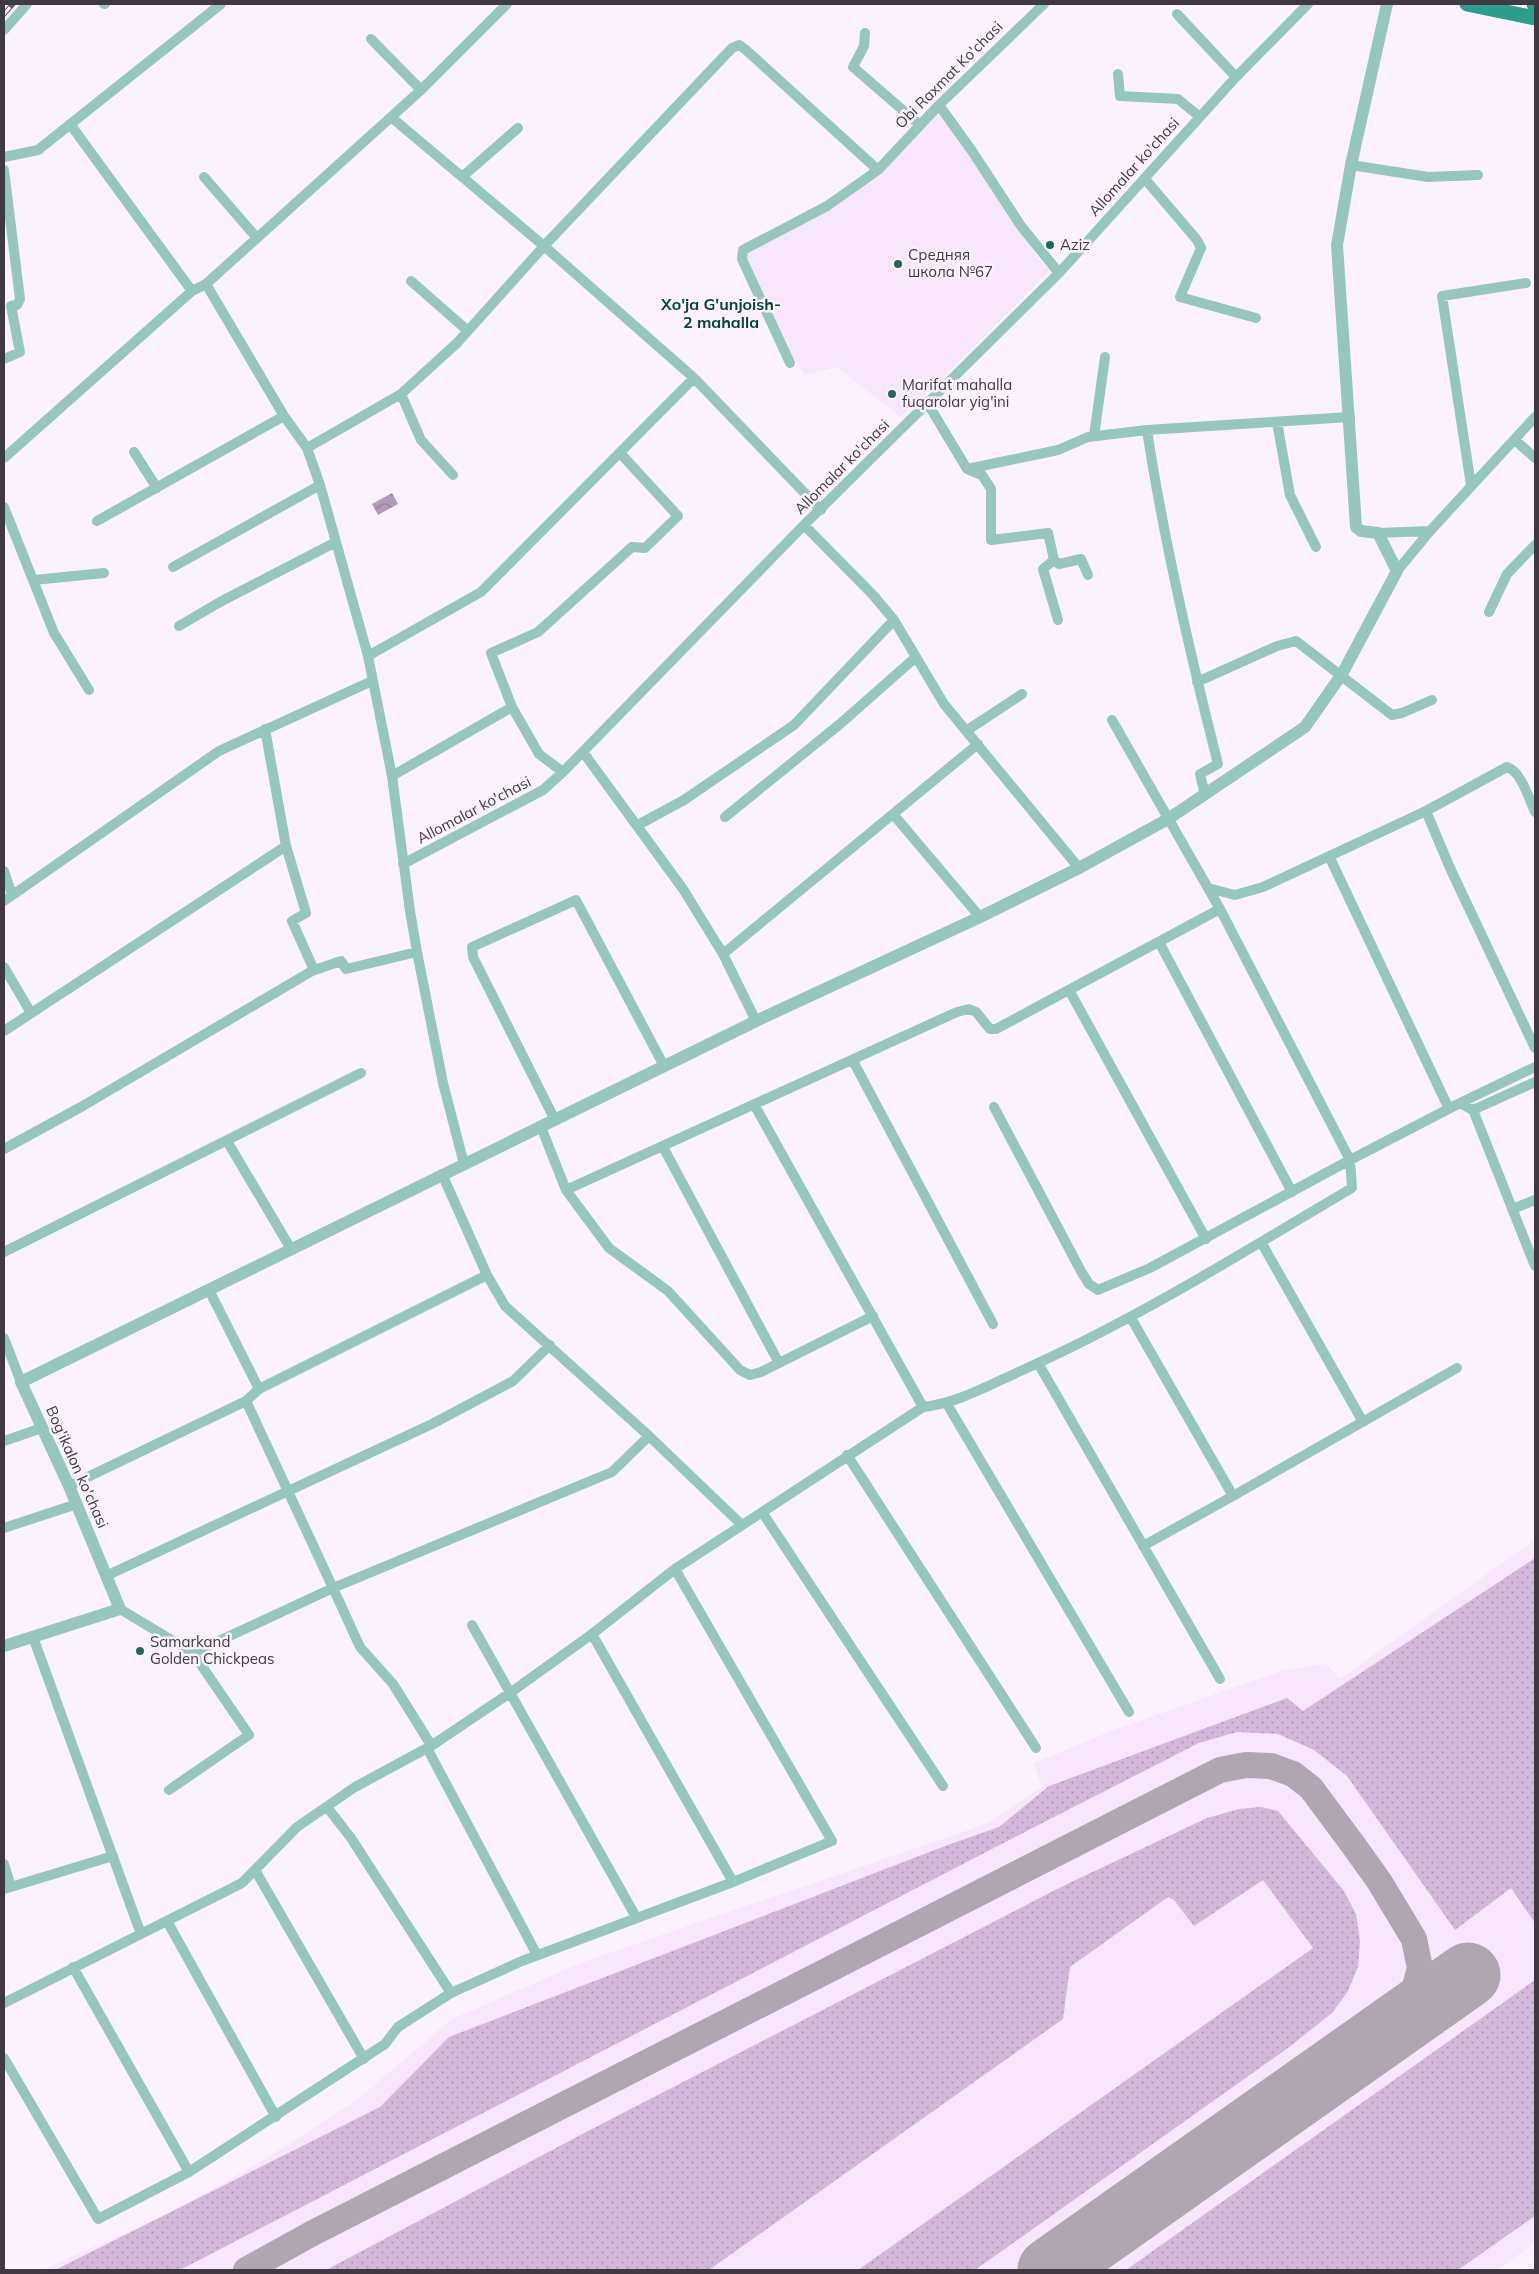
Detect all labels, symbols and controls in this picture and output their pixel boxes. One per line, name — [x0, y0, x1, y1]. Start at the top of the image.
street label: Obi Raxmat Ko'chasi — [891, 17, 1006, 132]
street label: Allomalar ko'chasi — [1084, 113, 1183, 220]
place label: Aziz — [1060, 235, 1090, 254]
marker: Aziz — [1044, 239, 1056, 251]
place label: Средняя школа №67 — [908, 245, 993, 281]
marker: Средняя школа №67 — [892, 258, 904, 270]
district label: Xo'ja G'unjoish- 2 mahalla — [660, 294, 781, 332]
place label: Marifat mahalla fuqarolar yig'ini — [902, 375, 1012, 411]
marker: Marifat mahalla fuqarolar yig'ini — [886, 388, 898, 400]
street label: Allomalar ko'chasi — [790, 415, 893, 518]
street label: Allomalar ko'chasi — [413, 771, 534, 848]
street label: Bog'ikalon ko'chasi — [42, 1403, 113, 1531]
place label: Samarkand Golden Chickpeas — [150, 1632, 274, 1668]
marker: Samarkand Golden Chickpeas — [134, 1645, 146, 1657]

